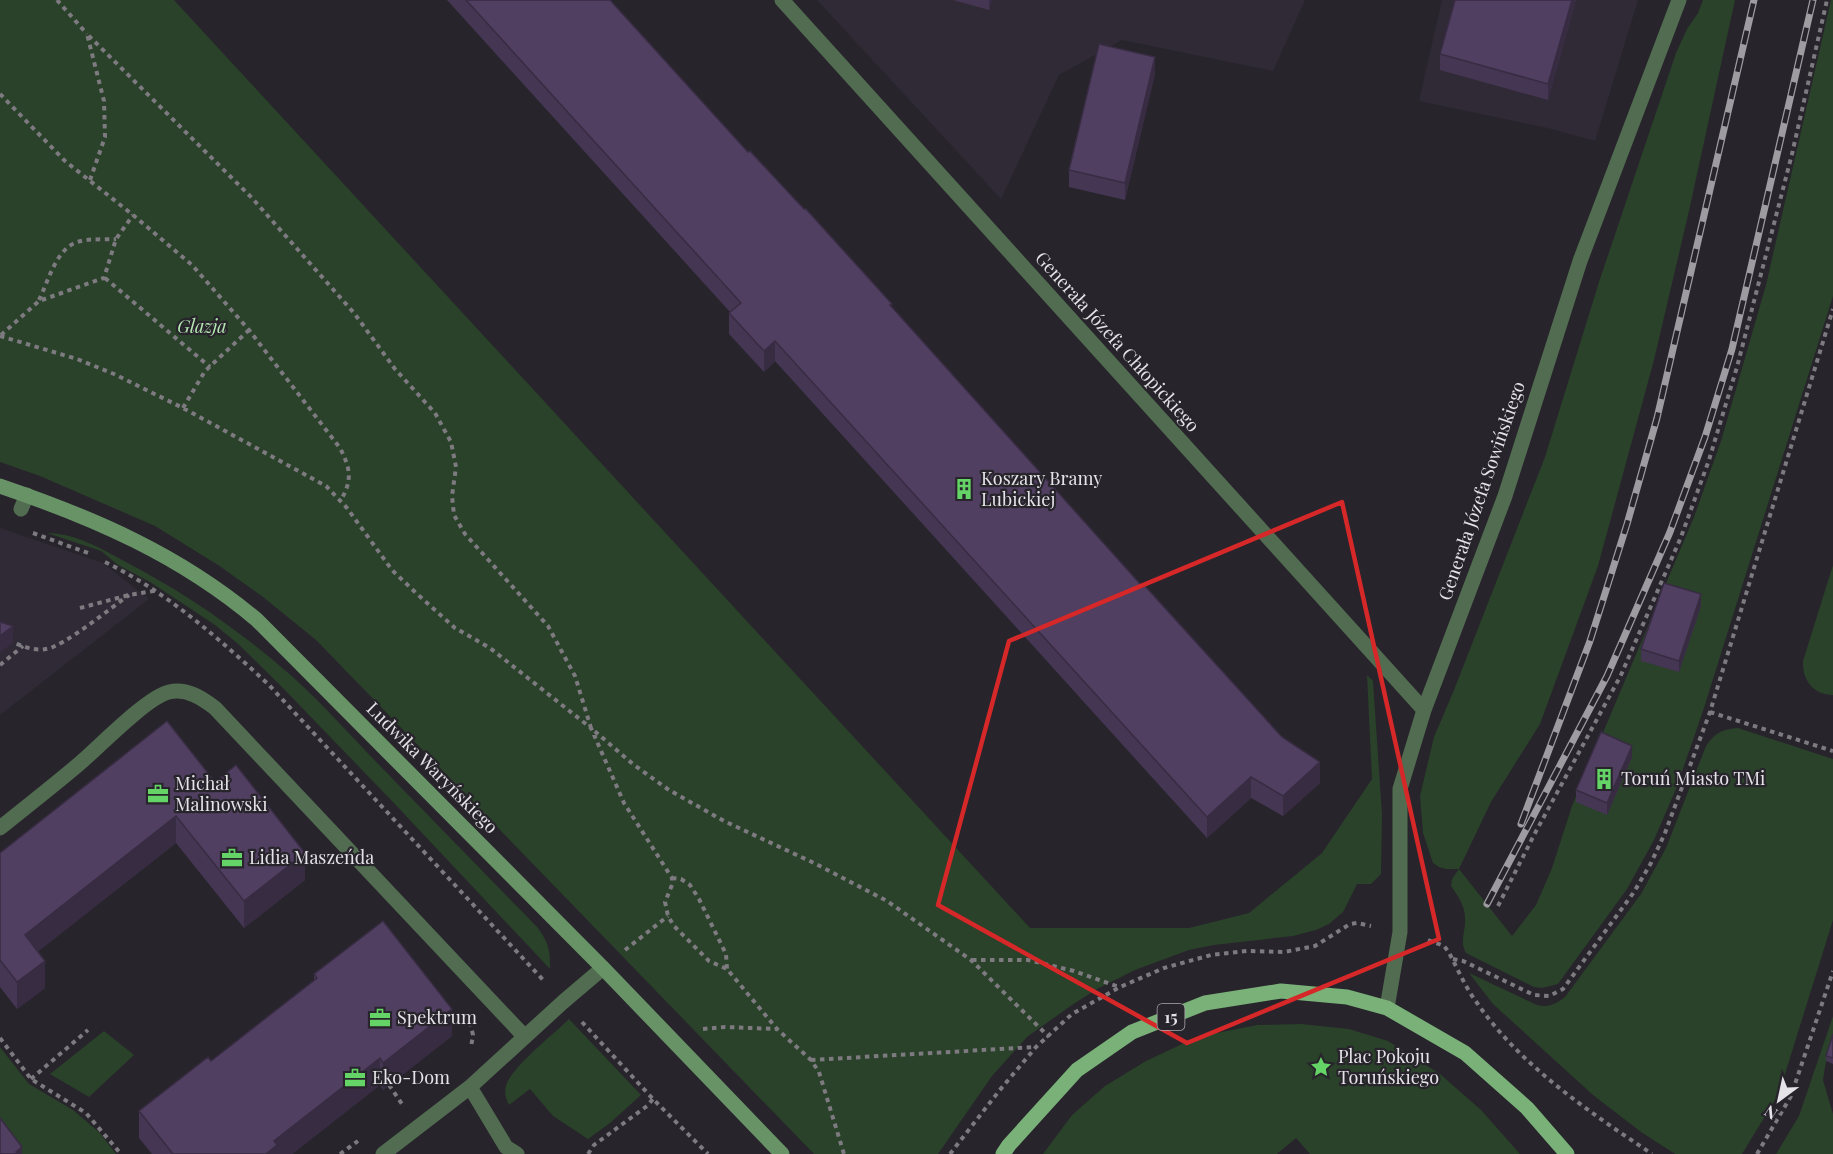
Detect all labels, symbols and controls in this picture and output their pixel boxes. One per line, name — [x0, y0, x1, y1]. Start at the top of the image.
street label: Generała Józefa Chłopickiego — [1030, 246, 1205, 437]
park label: Glazja — [177, 314, 227, 338]
street label: Generała Józefa Sowińskiego — [1432, 378, 1530, 603]
place label: Koszary Bramy Lubickiej — [981, 466, 1102, 511]
building icon: Koszary Bramy Lubickiej — [952, 477, 976, 501]
street label: Ludwika Waryńskiego — [362, 696, 504, 838]
place label: Toruń Miasto TMi — [1621, 766, 1765, 790]
building icon: Toruń Miasto TMi — [1592, 767, 1616, 791]
place label: Michał Malinowski — [175, 771, 267, 816]
office icon: Michał Malinowski — [146, 782, 170, 806]
place label: Lidia Maszeńda — [249, 845, 374, 869]
office icon: Lidia Maszeńda — [220, 846, 244, 870]
road number: 15 — [1158, 1004, 1184, 1030]
place label: Spektrum — [397, 1005, 477, 1029]
office icon: Spektrum — [368, 1006, 392, 1030]
place label: Plac Pokoju Toruńskiego — [1338, 1044, 1439, 1089]
place icon: Plac Pokoju Toruńskiego — [1309, 1055, 1333, 1079]
place label: Eko-Dom — [372, 1065, 450, 1089]
office icon: Eko-Dom — [343, 1066, 367, 1090]
north arrow — [1749, 1070, 1809, 1130]
text: N — [1760, 1101, 1781, 1125]

